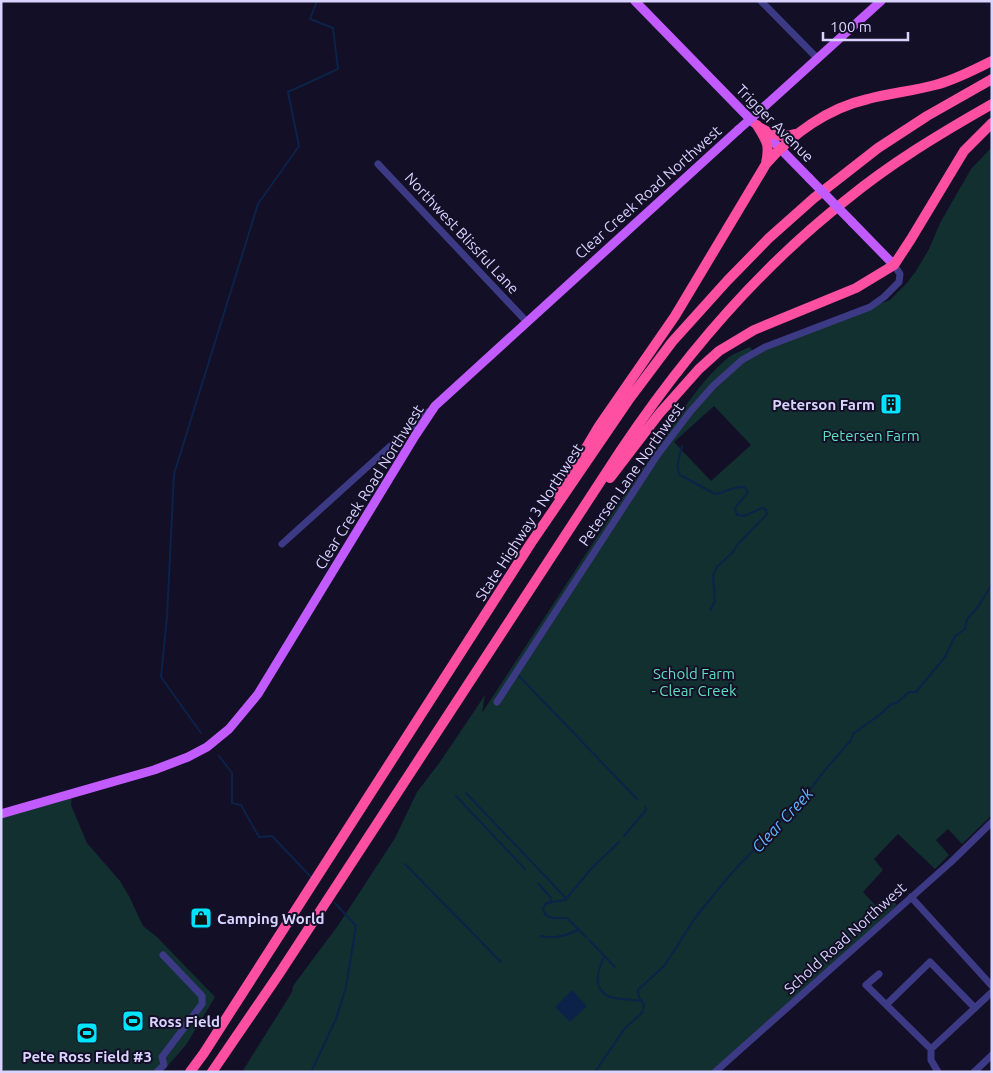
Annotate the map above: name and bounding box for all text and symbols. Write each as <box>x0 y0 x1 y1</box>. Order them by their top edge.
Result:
scale bar <box>823 10 908 42</box>
text: 100 m <box>830 18 872 35</box>
street label: Trigger Avenue <box>733 81 817 165</box>
street label: Clear Creek Road Northwest <box>571 122 725 262</box>
street label: Northwest Blissful Lane <box>401 169 523 297</box>
building icon: Peterson Farm <box>879 392 903 416</box>
place label: Peterson Farm <box>772 396 875 413</box>
street label: Petersen Lane Northwest <box>575 399 687 549</box>
street label: Clear Creek Road Northwest <box>311 402 427 572</box>
park label: Petersen Farm <box>822 427 920 444</box>
street label: State Highway 3 Northwest <box>472 440 586 604</box>
park label: Schold Farm - Clear Creek <box>651 665 737 699</box>
water label: Clear Creek <box>748 784 817 856</box>
street label: Schold Road Northwest <box>781 879 910 997</box>
shop icon: Camping World <box>189 906 213 930</box>
place label: Camping World <box>217 910 325 927</box>
sports icon: Ross Field <box>121 1009 145 1033</box>
place label: Ross Field <box>149 1013 220 1030</box>
sports icon: Pete Ross Field #3 <box>75 1021 99 1045</box>
place label: Pete Ross Field #3 <box>22 1048 152 1065</box>

